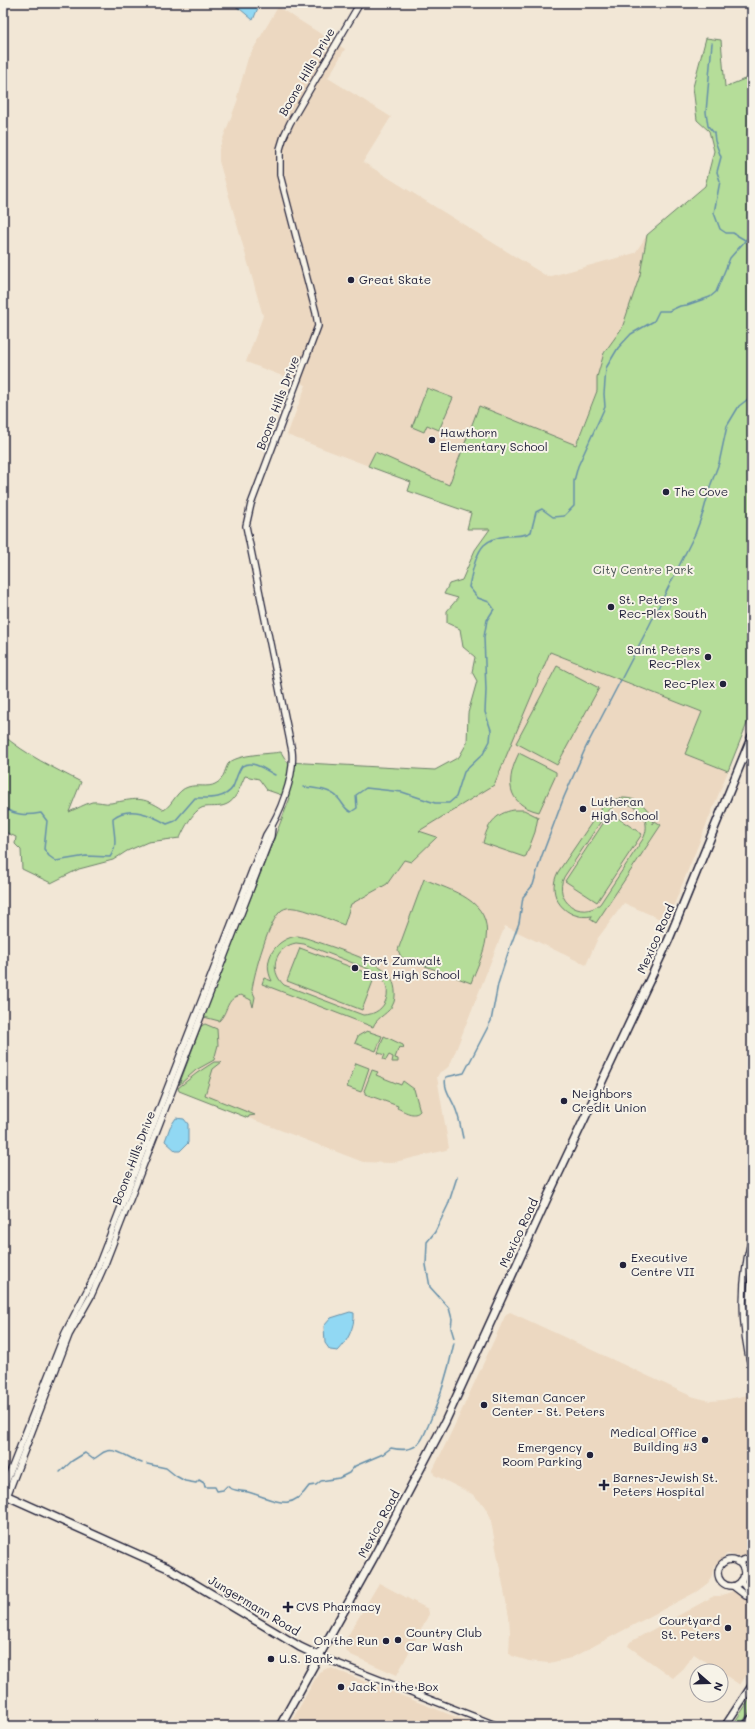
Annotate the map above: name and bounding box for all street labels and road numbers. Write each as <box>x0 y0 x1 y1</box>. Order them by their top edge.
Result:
street label: Boone Hills Drive <box>274 25 338 118</box>
street label: Boone Hills Drive <box>252 353 302 452</box>
street label: Mexico Road <box>633 901 678 976</box>
street label: Boone Hills Drive <box>108 1108 158 1207</box>
street label: Mexico Road <box>495 1195 541 1270</box>
street label: Mexico Road <box>354 1486 403 1560</box>
street label: Jungermann Road <box>206 1571 304 1639</box>

